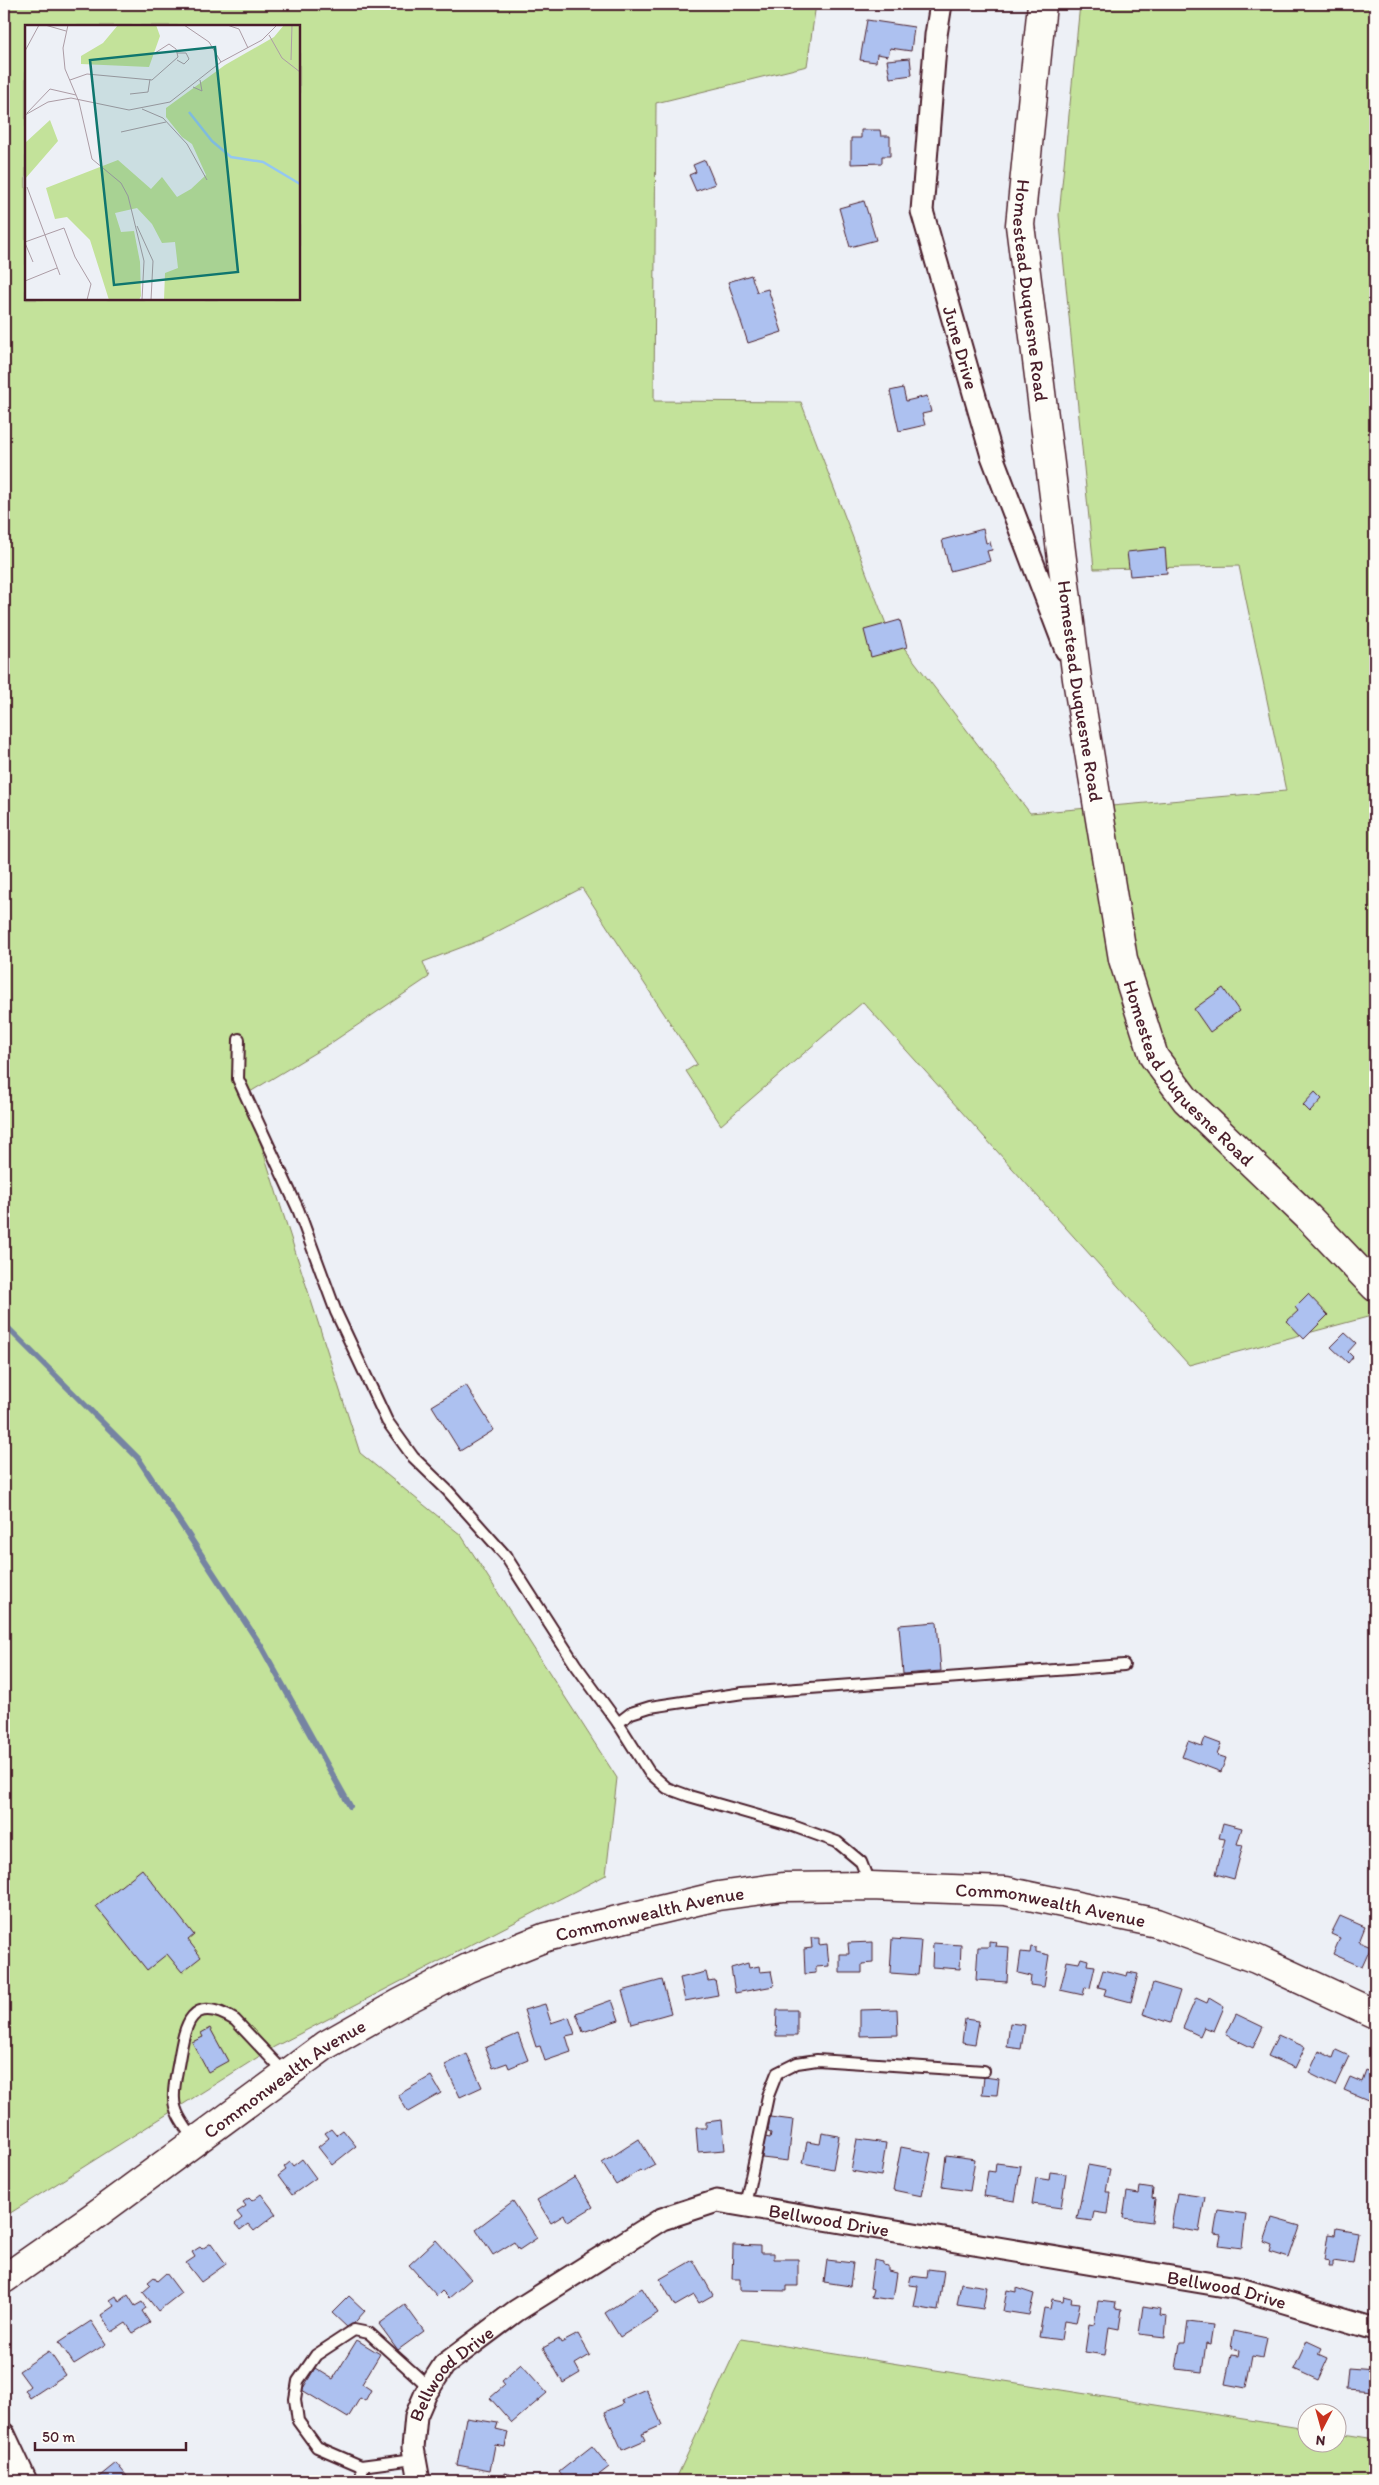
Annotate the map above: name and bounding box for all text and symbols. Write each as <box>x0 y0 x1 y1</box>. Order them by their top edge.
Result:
inset map <box>25 25 300 300</box>
street label: Homestead Duquesne Road <box>1008 178 1054 403</box>
street label: June Drive <box>938 303 984 392</box>
street label: Homestead Duquesne Road <box>1053 579 1108 803</box>
street label: Homestead Duquesne Road <box>1119 977 1259 1171</box>
street label: Commonwealth Avenue <box>955 1878 1148 1932</box>
street label: Commonwealth Avenue <box>553 1881 746 1946</box>
street label: Commonwealth Avenue <box>199 2014 370 2143</box>
street label: Bellwood Drive <box>767 2198 891 2241</box>
street label: Bellwood Drive <box>1166 2265 1289 2314</box>
street label: Bellwood Drive <box>404 2321 498 2425</box>
north arrow <box>1296 2402 1346 2452</box>
scale bar <box>35 2420 186 2452</box>
text: 50 m <box>42 2428 75 2446</box>
text: N <box>1315 2431 1326 2449</box>

